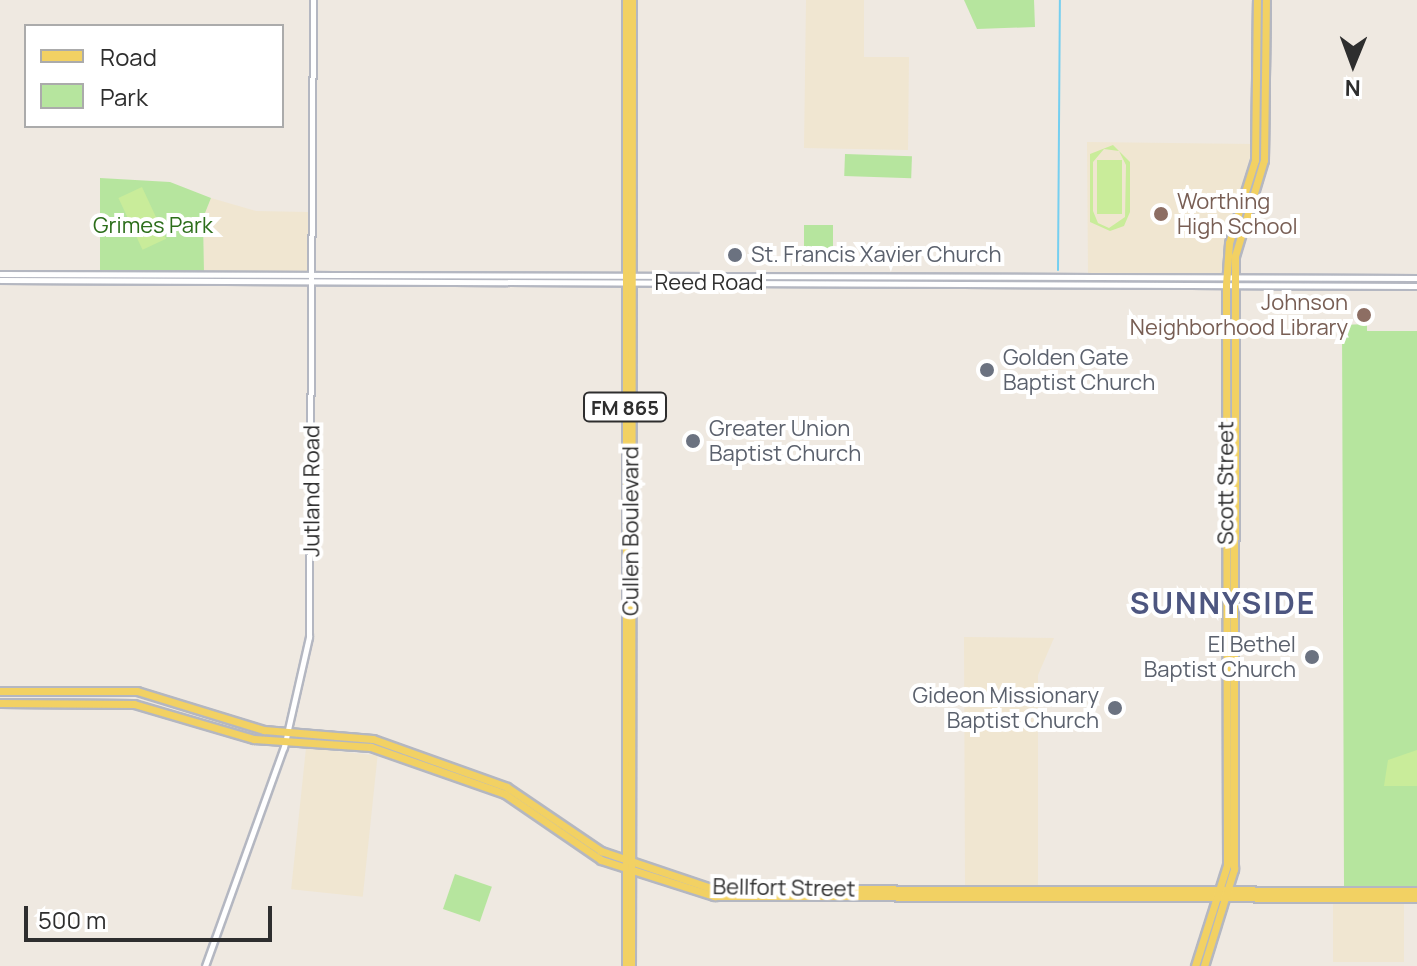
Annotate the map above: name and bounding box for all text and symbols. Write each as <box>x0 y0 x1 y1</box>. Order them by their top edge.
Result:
legend <box>24 24 284 128</box>
north arrow <box>1313 24 1393 104</box>
text: Road <box>100 40 157 73</box>
text: N <box>1344 73 1361 103</box>
text: Park <box>100 80 148 113</box>
place label: Worthing High School <box>1177 188 1298 240</box>
marker: Worthing High School <box>1152 205 1170 223</box>
park label: Grimes Park <box>93 213 213 239</box>
place label: St. Francis Xavier Church <box>751 242 1002 268</box>
marker: St. Francis Xavier Church <box>726 246 744 264</box>
street label: Reed Road <box>654 270 764 296</box>
place label: Johnson Neighborhood Library <box>1130 289 1348 340</box>
marker: Johnson Neighborhood Library <box>1355 306 1373 324</box>
place label: Golden Gate Baptist Church <box>1003 344 1155 396</box>
marker: Golden Gate Baptist Church <box>978 361 996 379</box>
road number: FM 865 <box>583 391 667 423</box>
place label: Greater Union Baptist Church <box>709 415 861 466</box>
street label: Scott Street <box>1213 421 1239 545</box>
street label: Jutland Road <box>299 425 325 557</box>
marker: Greater Union Baptist Church <box>684 432 702 450</box>
street label: Cullen Boulevard <box>618 446 644 616</box>
district label: SUNNYSIDE <box>1130 585 1316 621</box>
place label: El Bethel Baptist Church <box>1144 631 1296 682</box>
marker: El Bethel Baptist Church <box>1303 648 1321 666</box>
place label: Gideon Missionary Baptist Church <box>912 682 1099 734</box>
marker: Gideon Missionary Baptist Church <box>1106 699 1124 717</box>
street label: Bellfort Street <box>712 874 856 902</box>
scale bar <box>28 890 276 940</box>
text: 500 m <box>38 903 106 936</box>

